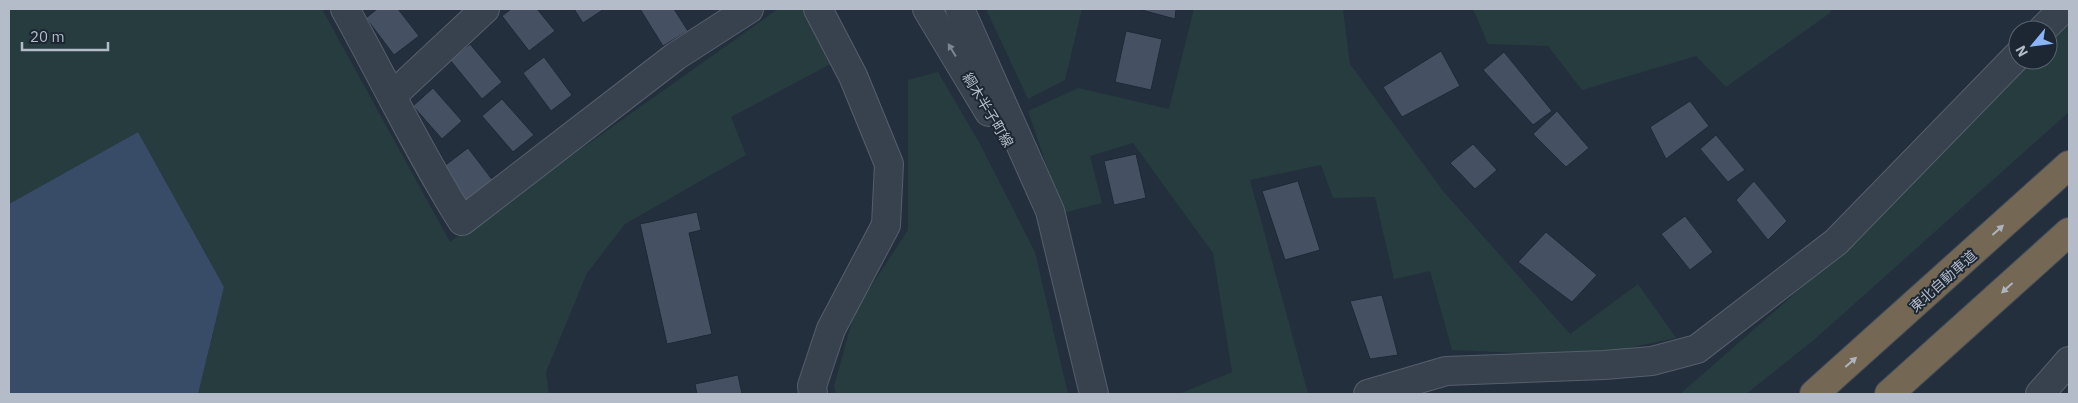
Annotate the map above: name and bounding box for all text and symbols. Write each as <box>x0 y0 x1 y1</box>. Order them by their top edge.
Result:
scale bar <box>22 20 109 52</box>
north arrow <box>2008 20 2058 70</box>
text: 20 m <box>30 27 65 46</box>
one-way arrow <box>948 43 957 56</box>
text: N <box>2011 43 2032 60</box>
street label: 綱木半子町線 <box>959 69 1017 151</box>
one-way arrow <box>1992 224 2004 236</box>
street label: 東北自動車道 <box>1906 246 1980 316</box>
one-way arrow <box>2000 283 2013 294</box>
one-way arrow <box>1844 356 1856 368</box>

